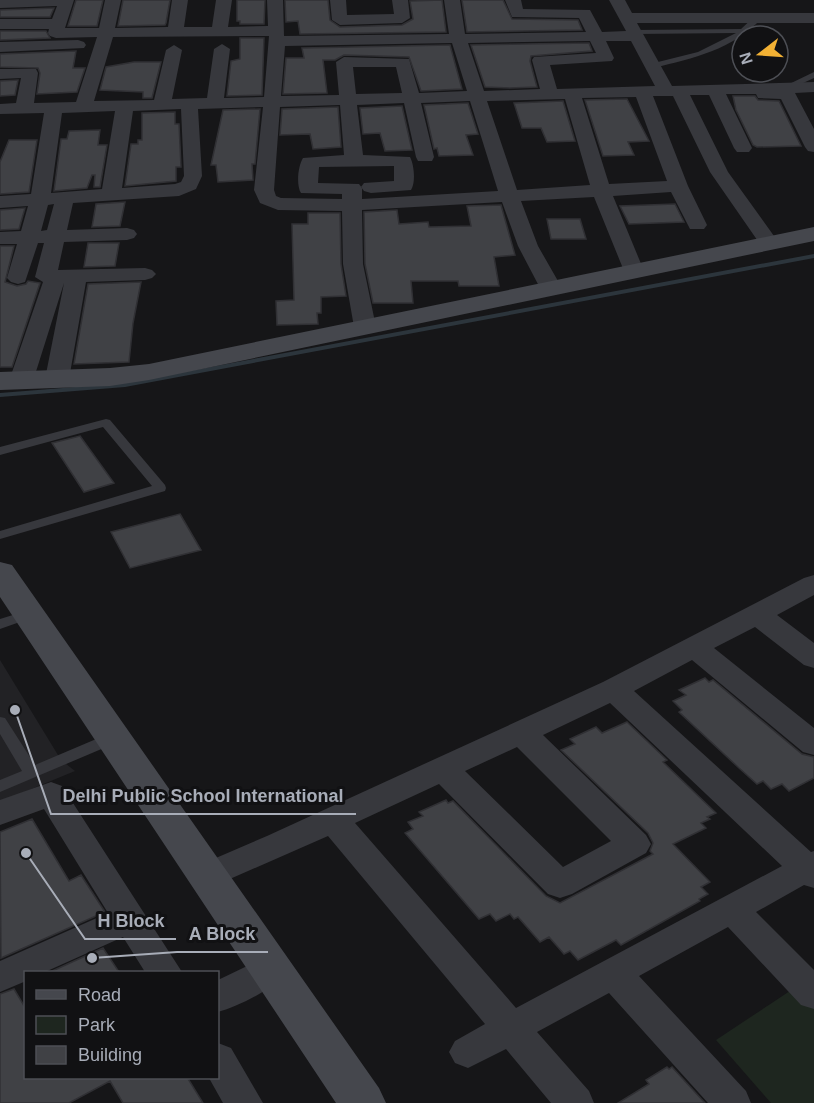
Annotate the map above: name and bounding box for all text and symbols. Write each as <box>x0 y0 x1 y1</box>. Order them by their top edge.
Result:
north arrow <box>730 24 790 84</box>
text: N <box>736 50 756 66</box>
callout: Delhi Public School International <box>51 778 356 814</box>
text: Delhi Public School International <box>62 786 344 806</box>
callout: H Block <box>85 903 176 939</box>
text: H Block <box>97 911 165 931</box>
callout: A Block <box>177 916 268 952</box>
text: A Block <box>189 924 256 944</box>
legend <box>24 971 219 1079</box>
text: Road <box>78 985 121 1005</box>
text: Park <box>78 1015 116 1035</box>
text: Building <box>78 1045 142 1065</box>

